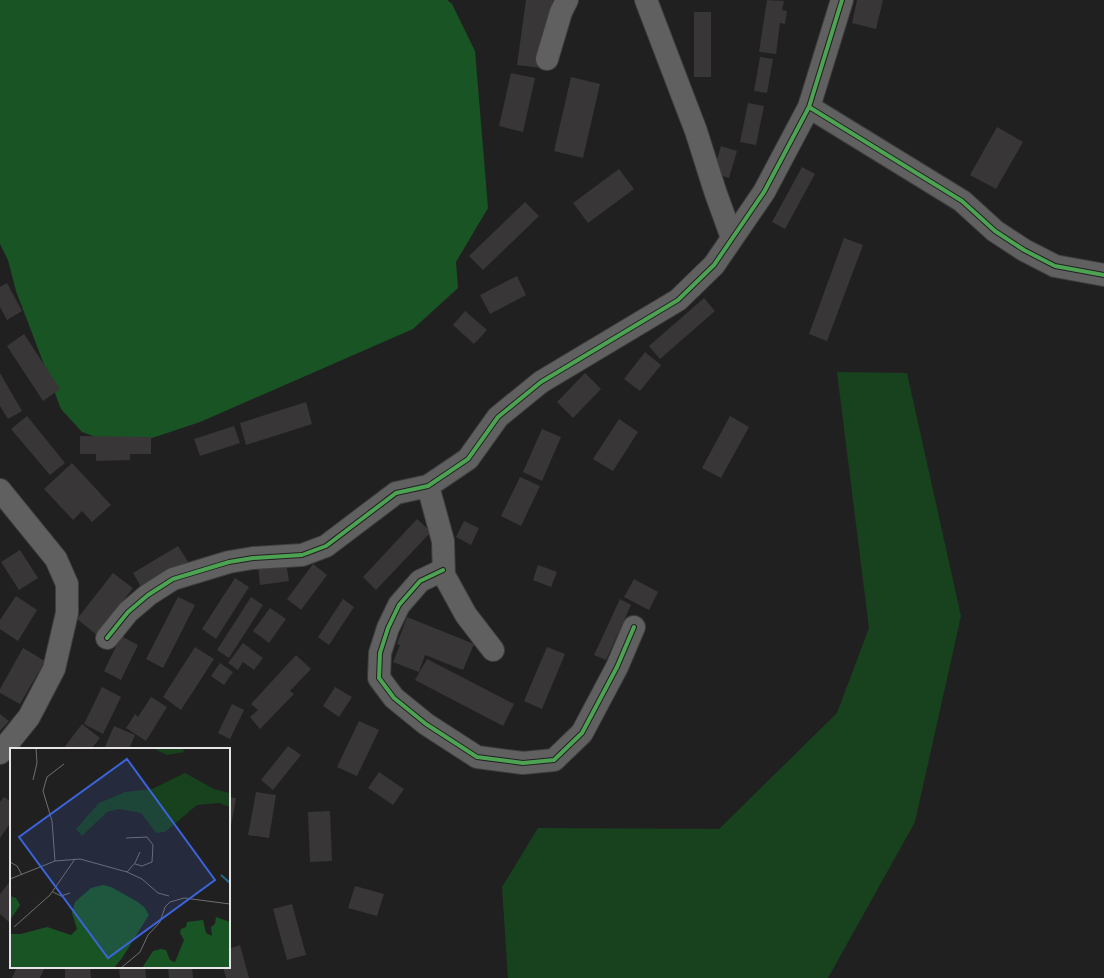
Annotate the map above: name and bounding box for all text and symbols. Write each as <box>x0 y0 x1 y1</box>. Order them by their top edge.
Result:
inset map <box>10 748 230 968</box>

